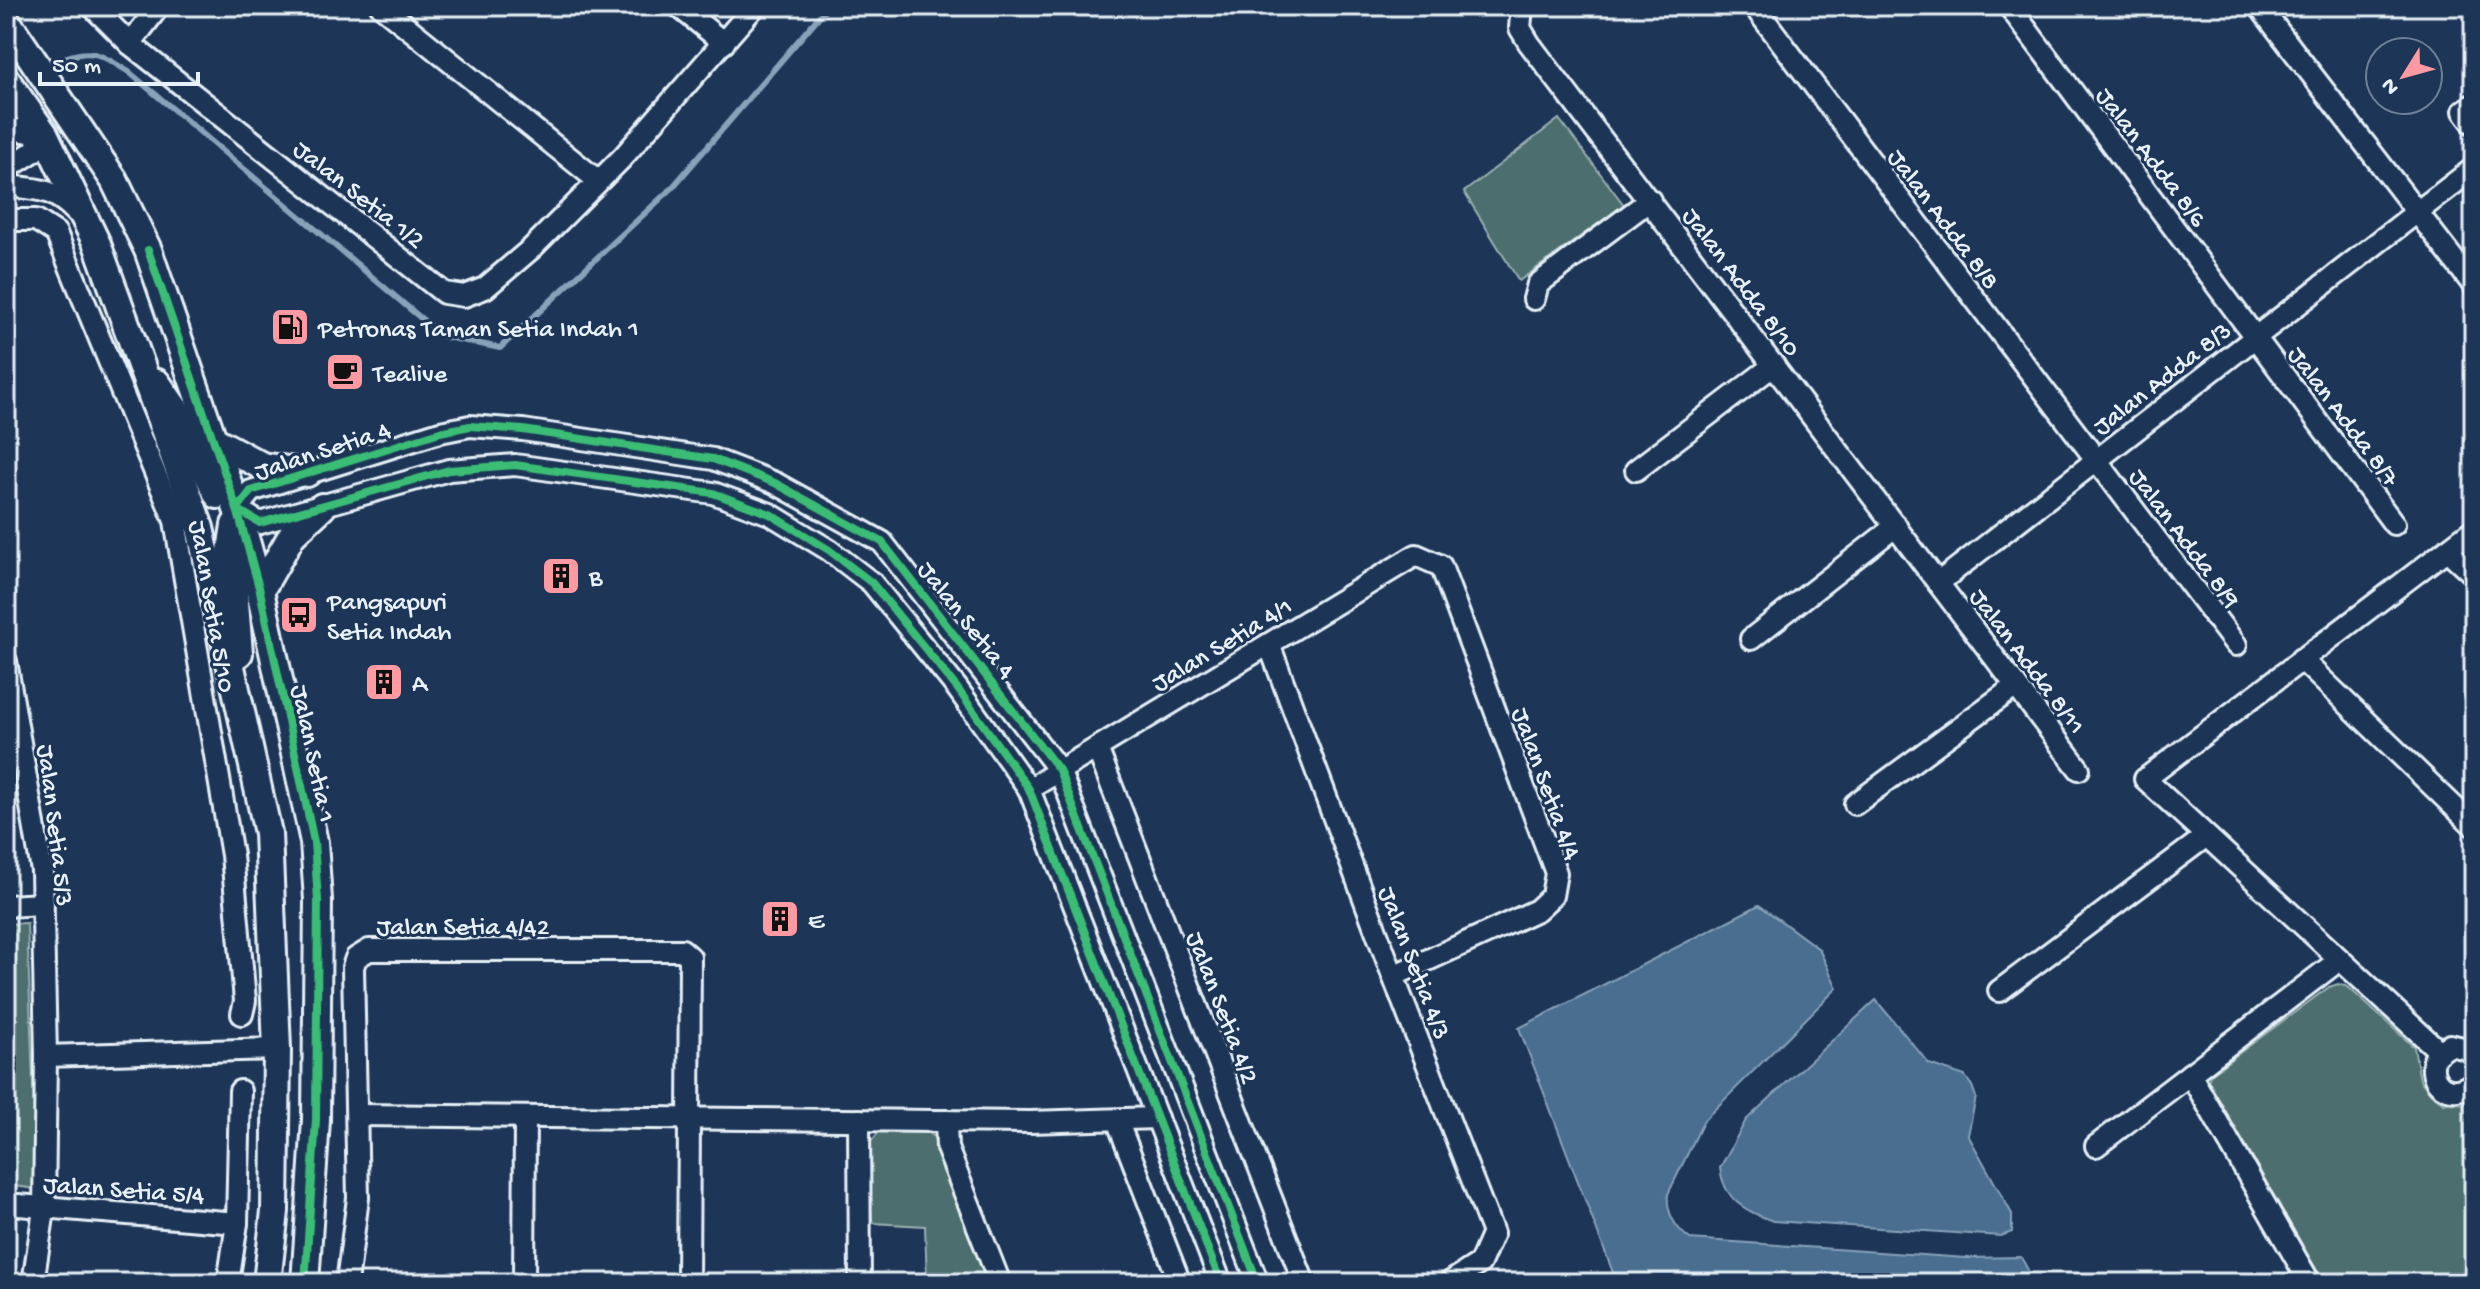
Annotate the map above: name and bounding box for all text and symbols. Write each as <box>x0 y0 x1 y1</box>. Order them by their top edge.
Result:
scale bar <box>40 36 198 86</box>
north arrow <box>2364 36 2444 116</box>
text: 50 m <box>52 53 101 82</box>
text: N <box>2377 72 2406 99</box>
street label: Jalan Adda 8/6 <box>2087 83 2213 235</box>
street label: Jalan Setia 1/2 <box>285 135 429 258</box>
street label: Jalan Adda 8/8 <box>1878 144 2004 297</box>
street label: Jalan Adda 8/10 <box>1673 203 1806 365</box>
fuel station icon: Petronas Taman Setia Indah 1 <box>269 306 311 348</box>
place label: Petronas Taman Setia Indah 1 <box>317 316 639 347</box>
street label: Jalan Adda 8/3 <box>2088 317 2239 444</box>
street label: Jalan Adda 8/7 <box>2279 342 2405 495</box>
cafe icon: Tealive <box>324 351 366 393</box>
place label: Tealive <box>371 361 448 392</box>
street label: Jalan Setia 4 <box>251 417 395 490</box>
street label: Jalan Adda 8/9 <box>2120 464 2245 616</box>
street label: Jalan Setia 5/10 <box>179 518 240 696</box>
building icon: B <box>540 555 582 597</box>
street label: Jalan Setia 4 <box>909 556 1020 687</box>
place label: B <box>588 565 603 596</box>
street label: Jalan Adda 8/11 <box>1960 584 2090 742</box>
place label: Pangsapuri Setia Indah <box>326 589 452 650</box>
street label: Jalan Setia 4/1 <box>1148 593 1299 701</box>
bus stop icon: Pangsapuri Setia Indah <box>278 594 320 636</box>
building icon: A <box>363 661 405 703</box>
place label: A <box>412 671 429 702</box>
street label: Jalan Setia 1 <box>281 682 340 825</box>
street label: Jalan Setia 4/4 <box>1502 704 1586 865</box>
street label: Jalan Setia 5/3 <box>27 743 78 908</box>
street label: Jalan Setia 4/3 <box>1368 883 1455 1044</box>
building icon: E <box>759 898 801 940</box>
place label: E <box>808 908 825 939</box>
street label: Jalan Setia 4/42 <box>377 914 550 945</box>
street label: Jalan Setia 4/2 <box>1177 928 1263 1089</box>
street label: Jalan Setia 5/4 <box>42 1171 205 1214</box>

